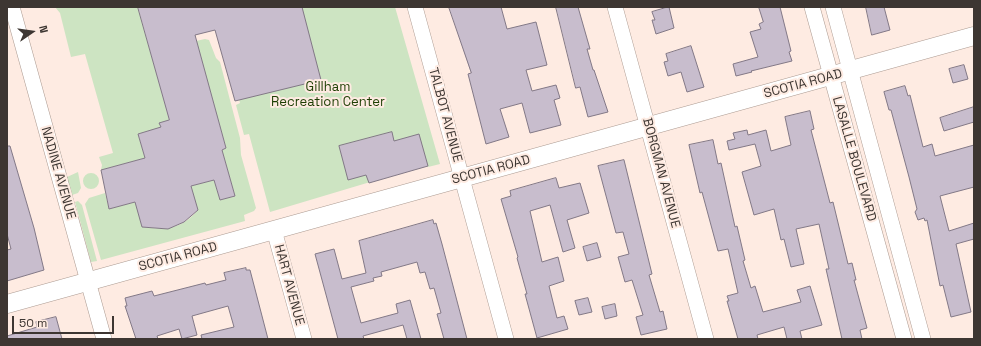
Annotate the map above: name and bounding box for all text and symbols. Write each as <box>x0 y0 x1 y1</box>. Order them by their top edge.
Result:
north arrow <box>12 12 52 52</box>
text: N <box>36 24 51 34</box>
street label: TALBOT AVENUE <box>425 66 465 164</box>
street label: SCOTIA ROAD <box>762 66 844 102</box>
park label: Gillham Recreation Center <box>271 79 385 110</box>
street label: LASALLE BOULEVARD <box>829 95 879 223</box>
street label: BORGMAN AVENUE <box>639 116 683 230</box>
street label: NADINE AVENUE <box>37 125 79 221</box>
street label: SCOTIA ROAD <box>450 152 532 188</box>
street label: SCOTIA ROAD <box>137 239 219 275</box>
street label: HART AVENUE <box>271 243 307 327</box>
scale bar <box>14 308 116 334</box>
text: 50 m <box>19 315 47 331</box>

